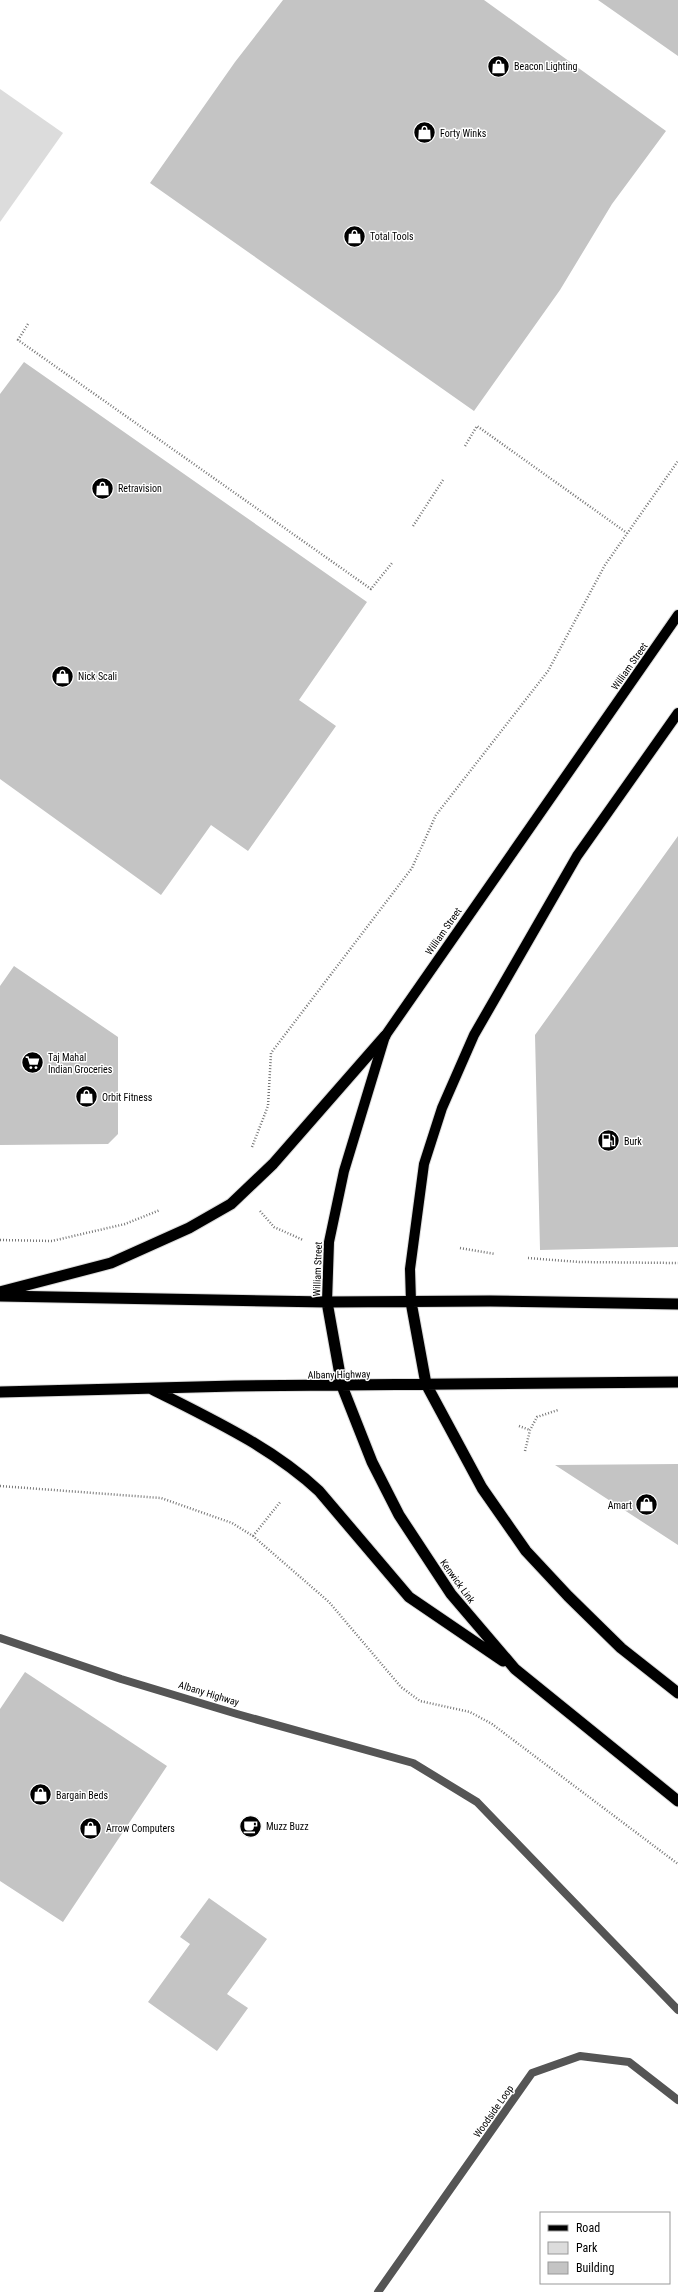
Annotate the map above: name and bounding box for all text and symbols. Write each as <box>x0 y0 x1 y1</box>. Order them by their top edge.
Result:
shop icon: Beacon Lighting <box>485 53 511 79</box>
place label: Beacon Lighting <box>514 61 578 72</box>
shop icon: Forty Winks <box>412 120 438 146</box>
place label: Forty Winks <box>440 128 487 139</box>
shop icon: Total Tools <box>342 223 368 249</box>
place label: Total Tools <box>370 231 414 242</box>
shop icon: Retravision <box>89 475 115 501</box>
place label: Retravision <box>118 483 162 494</box>
street label: William Street <box>609 641 650 692</box>
shop icon: Nick Scali <box>49 663 75 689</box>
place label: Nick Scali <box>78 671 117 682</box>
street label: William Street <box>423 906 464 957</box>
supermarket icon: Taj Mahal Indian Groceries <box>20 1050 46 1076</box>
place label: Taj Mahal Indian Groceries <box>48 1052 113 1075</box>
shop icon: Orbit Fitness <box>73 1084 99 1110</box>
place label: Orbit Fitness <box>102 1092 153 1103</box>
fuel station icon: Burk <box>595 1128 621 1154</box>
place label: Burk <box>624 1136 642 1147</box>
street label: William Street <box>311 1241 324 1297</box>
street label: Albany Highway <box>308 1368 370 1381</box>
shop icon: Amart <box>634 1492 660 1518</box>
place label: Amart <box>608 1500 632 1511</box>
street label: Kenwick Link <box>438 1557 477 1606</box>
street label: Albany Highway <box>177 1679 240 1708</box>
shop icon: Bargain Beds <box>28 1782 54 1808</box>
place label: Bargain Beds <box>56 1790 108 1801</box>
cafe icon: Muzz Buzz <box>238 1813 264 1839</box>
shop icon: Arrow Computers <box>77 1815 103 1841</box>
place label: Muzz Buzz <box>266 1821 309 1832</box>
place label: Arrow Computers <box>106 1823 175 1834</box>
street label: Woodside Loop <box>471 2083 515 2139</box>
legend <box>540 2212 670 2284</box>
text: Road <box>576 2221 600 2235</box>
text: Park <box>576 2241 598 2255</box>
text: Building <box>576 2261 614 2275</box>

